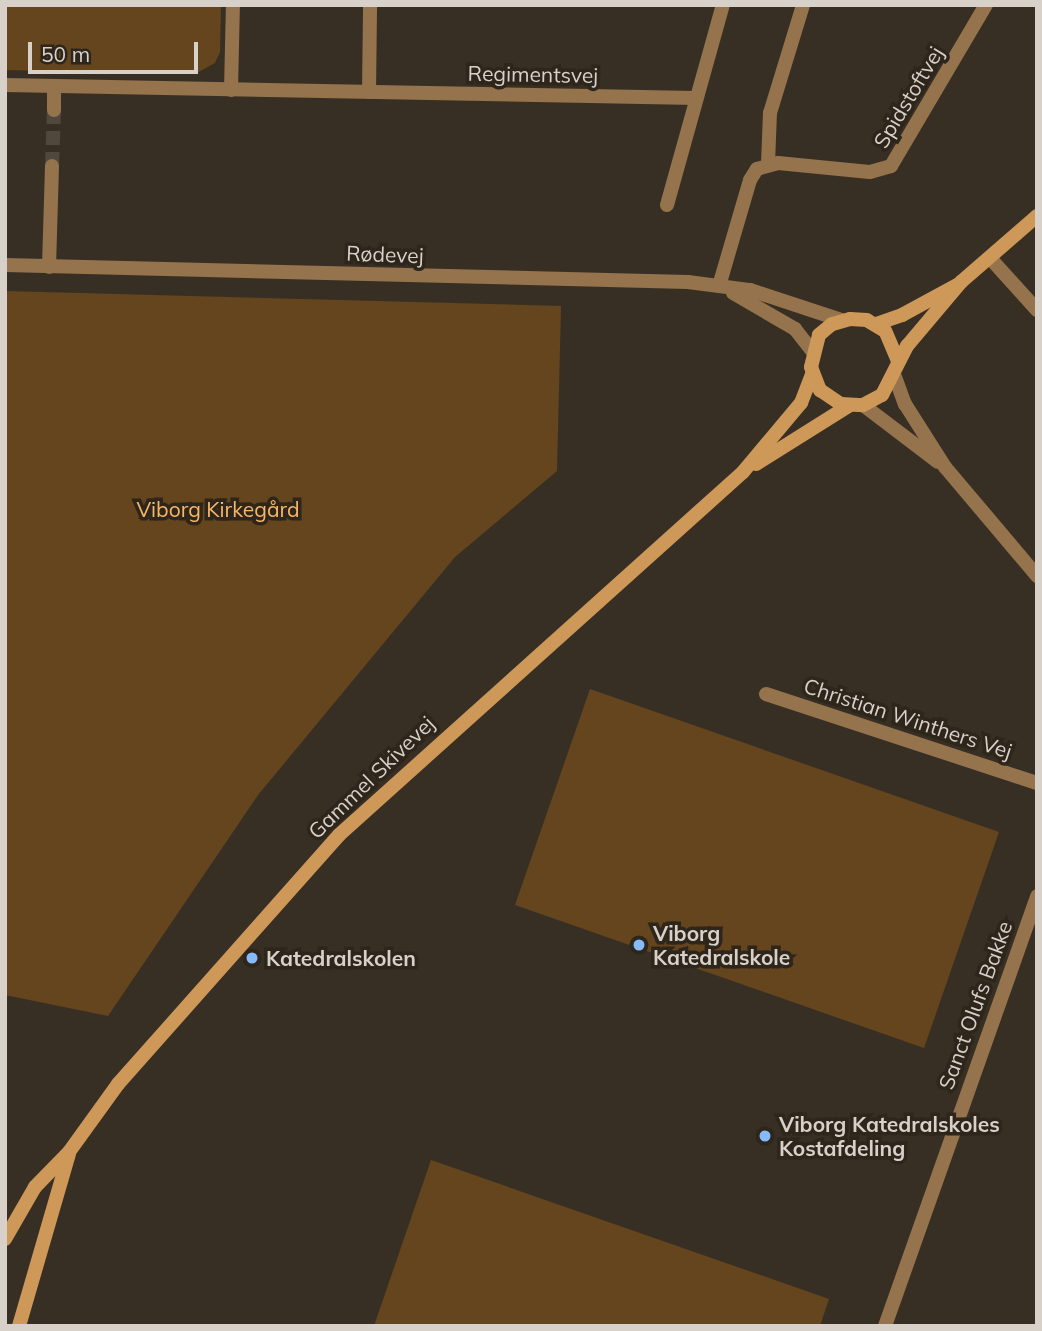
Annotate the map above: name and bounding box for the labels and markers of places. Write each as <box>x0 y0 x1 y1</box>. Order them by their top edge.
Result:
place label: Viborg Katedralskole <box>653 920 790 970</box>
marker: Viborg Katedralskole <box>631 937 647 953</box>
place label: Katedralskolen <box>266 945 416 971</box>
marker: Katedralskolen <box>244 950 260 966</box>
place label: Viborg Katedralskoles Kostafdeling <box>779 1111 1000 1161</box>
marker: Viborg Katedralskoles Kostafdeling <box>757 1128 773 1144</box>

